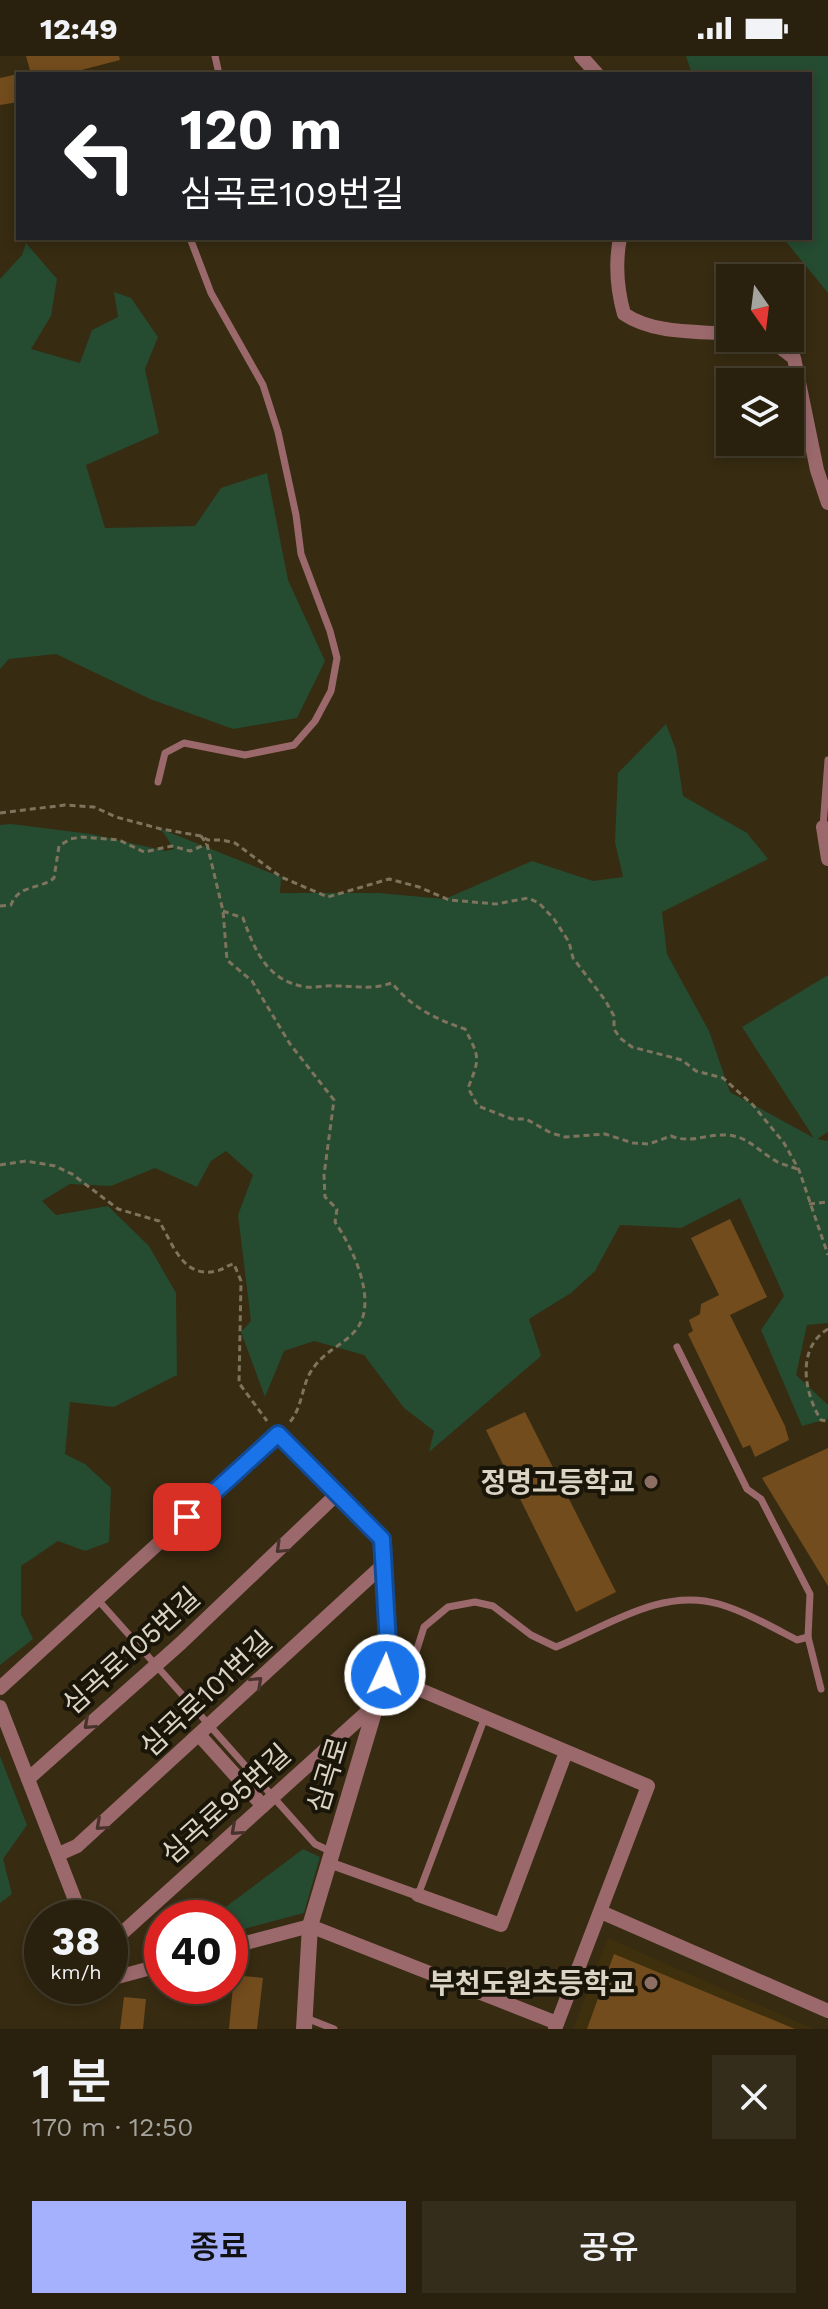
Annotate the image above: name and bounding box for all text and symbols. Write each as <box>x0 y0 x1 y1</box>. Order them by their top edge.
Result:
text: 12:49 <box>40 11 118 46</box>
text: 120 m <box>180 97 342 163</box>
icon: left <box>48 104 152 208</box>
text: 심곡로109번길 <box>180 173 404 215</box>
north arrow <box>716 264 804 352</box>
map controls <box>716 264 804 456</box>
button: layers <box>716 368 804 456</box>
place label: 정명고등학교 <box>480 1466 635 1499</box>
marker: 정명고등학교 <box>642 1473 660 1491</box>
pin <box>153 1483 221 1551</box>
icon: arrive <box>165 1495 209 1539</box>
one-way arrow <box>275 1539 290 1553</box>
street label: 심곡로105번길 <box>56 1581 206 1721</box>
street label: 심곡로101번길 <box>133 1625 279 1763</box>
position arrow <box>343 1633 427 1717</box>
one-way arrow <box>248 1678 263 1692</box>
one-way arrow <box>84 1714 99 1729</box>
street label: 심곡로 <box>301 1733 355 1817</box>
street label: 심곡로95번길 <box>155 1737 297 1871</box>
one-way arrow <box>95 1816 110 1830</box>
one-way arrow <box>230 1820 245 1835</box>
speed limit sign: 40 <box>144 1900 248 2004</box>
text: 38 <box>52 1918 100 1965</box>
text: km/h <box>50 1960 102 1984</box>
place label: 부천도원초등학교 <box>429 1967 635 2000</box>
marker: 부천도원초등학교 <box>642 1974 660 1992</box>
text: 1 분 <box>32 2053 111 2110</box>
button: close <box>712 2055 796 2139</box>
text: 170 m · 12:50 <box>32 2112 193 2142</box>
button: 종료 <box>32 2201 406 2293</box>
button: 공유 <box>422 2201 796 2293</box>

